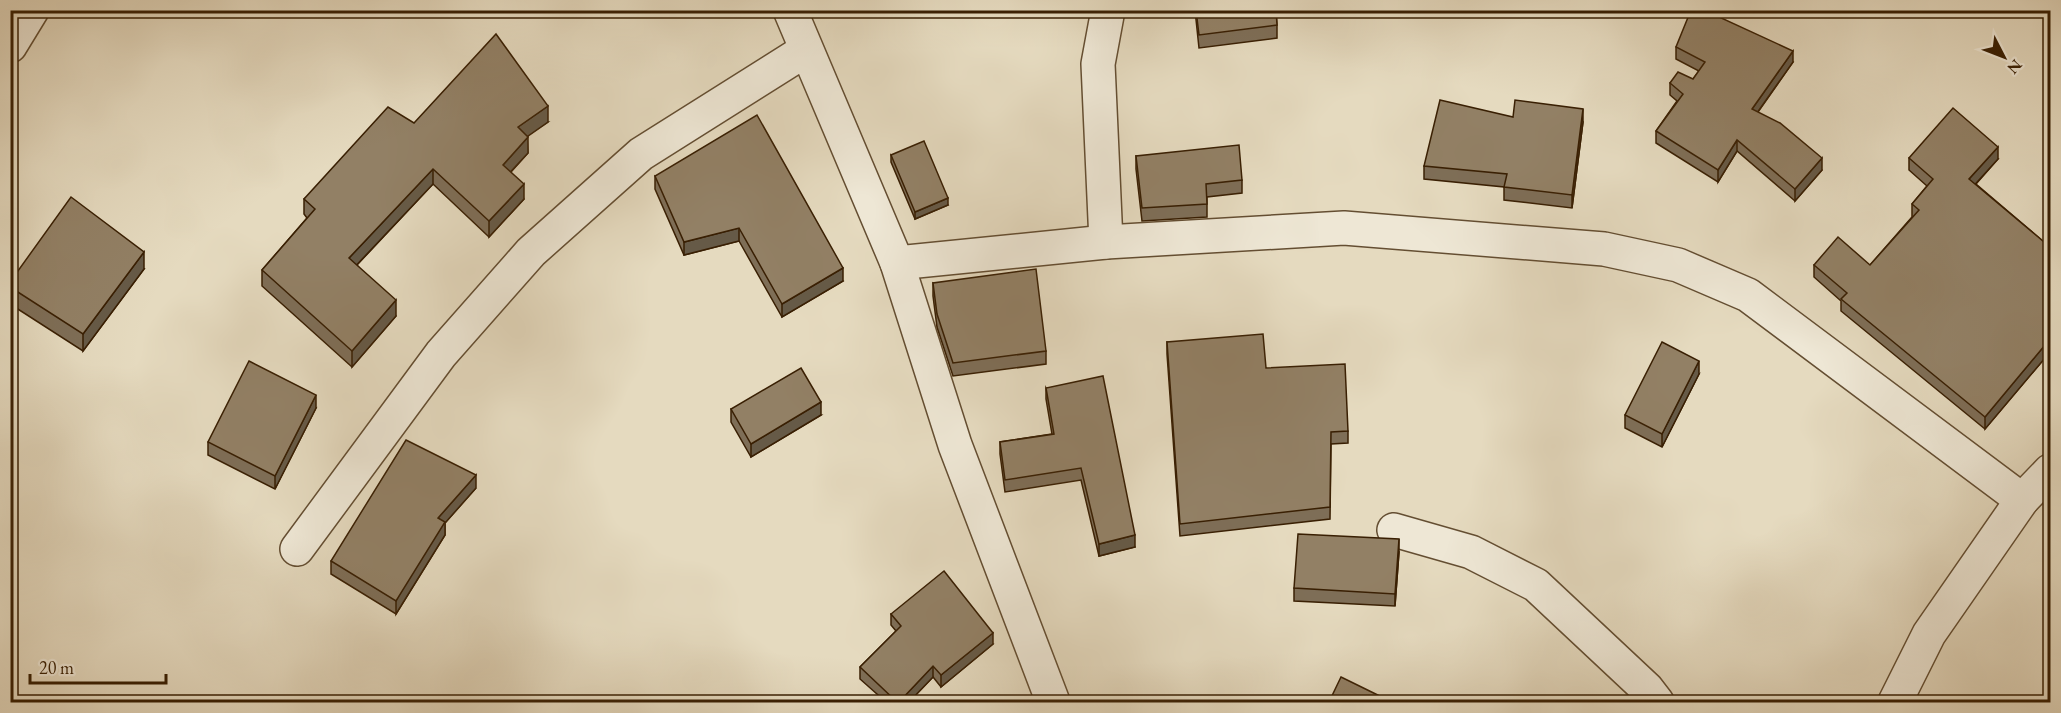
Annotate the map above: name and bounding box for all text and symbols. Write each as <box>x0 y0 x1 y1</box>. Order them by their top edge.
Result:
north arrow <box>1974 27 2034 87</box>
text: N <box>2003 55 2027 79</box>
scale bar <box>30 647 166 685</box>
text: 20 m <box>39 656 74 679</box>

